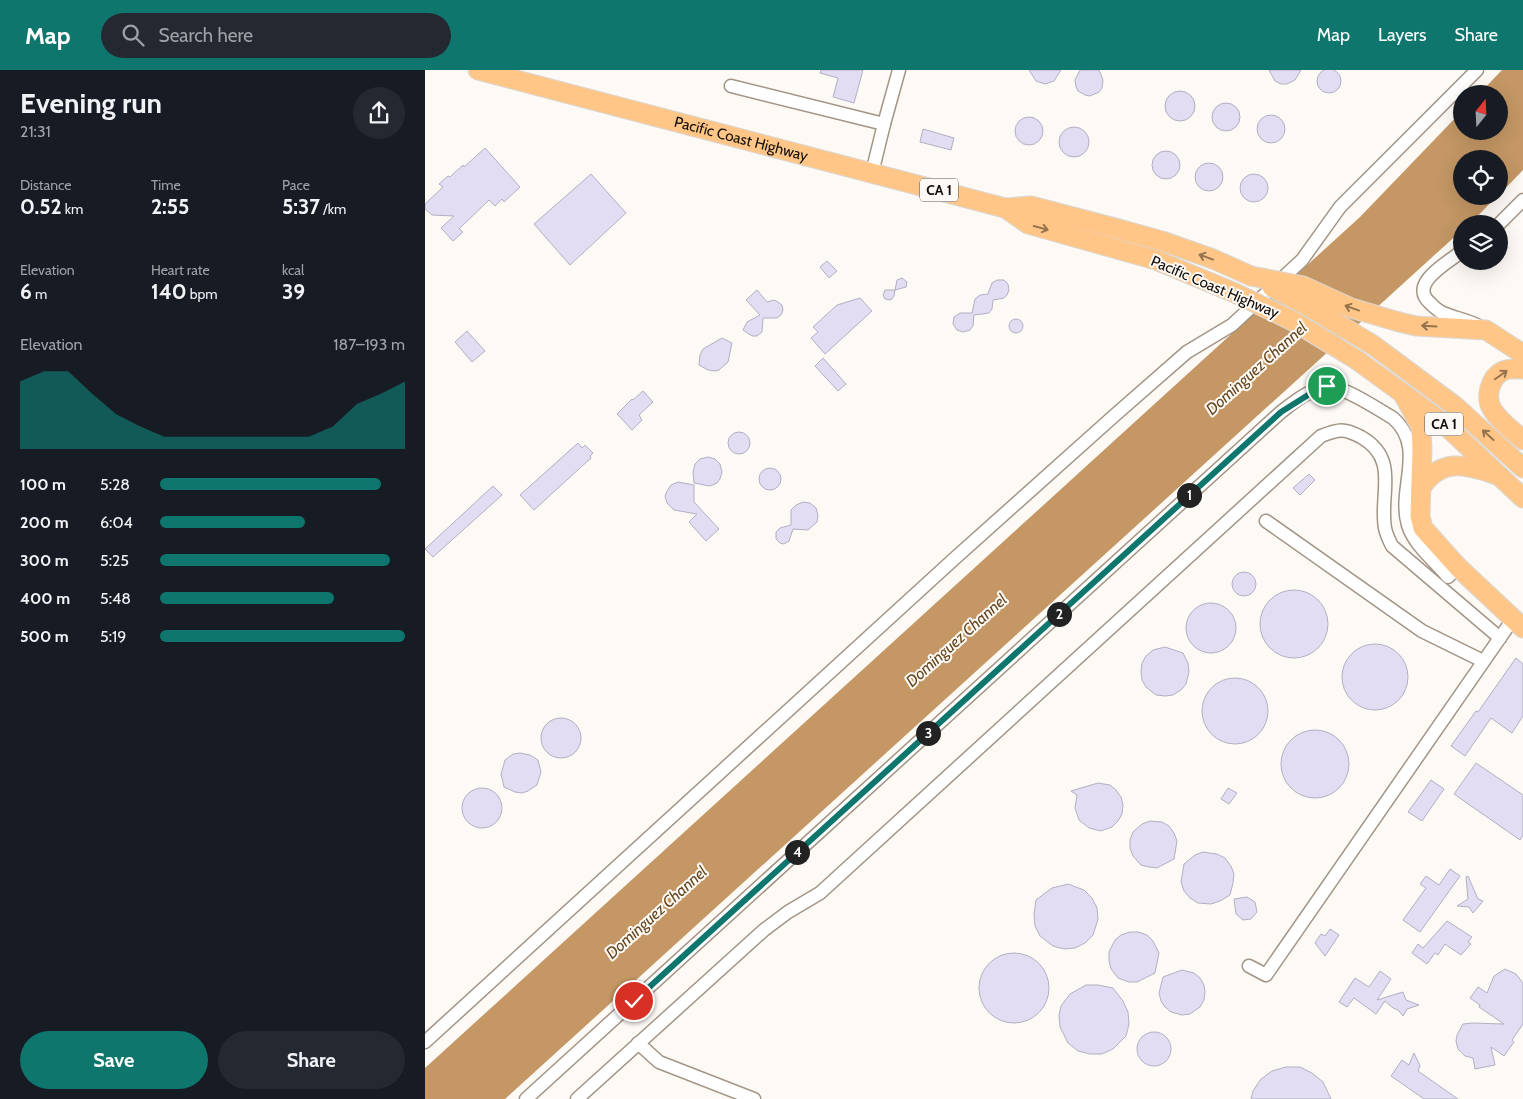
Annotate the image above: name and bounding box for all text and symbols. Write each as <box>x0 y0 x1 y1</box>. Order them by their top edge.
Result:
search box <box>101 13 451 58</box>
text: Map <box>25 21 71 50</box>
icon: search <box>119 21 147 49</box>
text: Search here <box>159 24 253 47</box>
text: Map <box>1317 24 1350 46</box>
text: Layers <box>1378 24 1427 46</box>
text: Share <box>1455 24 1498 46</box>
north arrow <box>1453 85 1507 140</box>
map controls <box>1453 85 1508 270</box>
text: Evening run <box>20 86 162 120</box>
button: share <box>353 87 405 139</box>
street label: Pacific Coast Highway <box>672 113 810 165</box>
text: 21:31 <box>20 122 51 141</box>
button: locate <box>1453 150 1508 205</box>
text: Distance <box>20 176 72 194</box>
text: Time <box>151 176 181 194</box>
text: Pace <box>282 176 310 194</box>
road number: CA 1 <box>920 178 958 202</box>
text: 0.52 <box>20 194 62 219</box>
text: 2:55 <box>151 194 189 219</box>
text: 5:37 <box>282 194 320 219</box>
text: km <box>62 200 83 218</box>
text: /km <box>320 200 346 218</box>
button: layers <box>1453 215 1508 270</box>
one-way arrow <box>1033 224 1049 233</box>
one-way arrow <box>1198 251 1214 261</box>
street label: Pacific Coast Highway <box>1148 252 1282 322</box>
text: Elevation <box>20 261 75 279</box>
text: Heart rate <box>151 261 210 279</box>
text: kcal <box>282 261 304 279</box>
text: 6 <box>20 279 32 304</box>
text: 140 <box>151 279 187 304</box>
text: 39 <box>282 279 305 304</box>
text: m <box>32 285 47 303</box>
text: bpm <box>187 285 218 303</box>
one-way arrow <box>1345 303 1360 313</box>
water label: Dominguez Channel <box>1202 318 1311 419</box>
one-way arrow <box>1421 322 1437 331</box>
text: Elevation <box>20 335 83 354</box>
text: 187–193 m <box>333 335 405 354</box>
pin <box>1306 365 1348 407</box>
one-way arrow <box>1494 370 1508 380</box>
icon: arrive <box>1313 372 1341 400</box>
road number: CA 1 <box>1425 412 1463 436</box>
one-way arrow <box>1481 429 1494 441</box>
text: 100 m <box>20 475 66 494</box>
text: 5:28 <box>100 475 130 494</box>
pin: 1 <box>1177 482 1201 508</box>
text: 1 <box>1187 486 1192 504</box>
text: 200 m <box>20 513 69 532</box>
text: 6:04 <box>100 513 133 532</box>
text: 300 m <box>20 551 69 570</box>
text: 5:25 <box>100 551 129 570</box>
text: 400 m <box>20 589 70 608</box>
text: 5:48 <box>100 589 131 608</box>
water label: Dominguez Channel <box>902 590 1011 691</box>
pin: 2 <box>1047 602 1071 626</box>
text: 2 <box>1056 605 1063 623</box>
text: 500 m <box>20 627 69 646</box>
text: 5:19 <box>100 627 126 646</box>
pin: 3 <box>915 720 941 746</box>
text: 3 <box>925 724 932 742</box>
pin: 4 <box>785 840 809 864</box>
text: 4 <box>793 843 802 861</box>
water label: Dominguez Channel <box>602 862 711 963</box>
pin <box>613 980 655 1022</box>
icon: check <box>620 987 648 1015</box>
button: Save <box>20 1031 208 1089</box>
button: Share <box>218 1031 405 1089</box>

